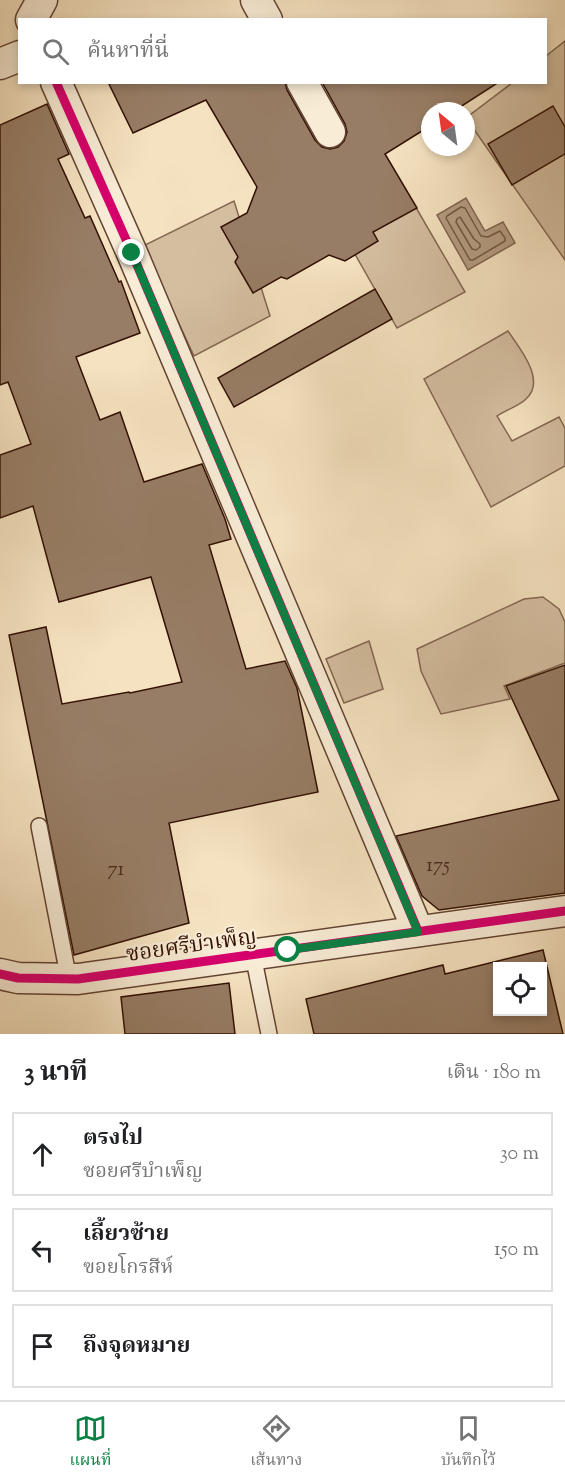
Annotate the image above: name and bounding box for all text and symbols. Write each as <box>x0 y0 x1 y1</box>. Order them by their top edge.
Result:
search box <box>18 18 547 84</box>
icon: search <box>39 35 72 68</box>
text: ค้นหาที่นี่ <box>87 36 169 68</box>
north arrow <box>421 102 475 156</box>
route end <box>118 239 144 265</box>
house number: 175 <box>426 852 450 881</box>
house number: 71 <box>108 856 125 885</box>
street label: ซอยศรีบำเพ็ญ <box>124 922 259 972</box>
route start <box>274 936 300 962</box>
map controls <box>493 962 547 1016</box>
button: locate <box>493 962 547 1016</box>
text: 3 นาที <box>24 1055 88 1092</box>
text: เดิน · 180 m <box>446 1059 541 1088</box>
text: ตรงไป <box>83 1123 143 1155</box>
icon: ahead <box>26 1138 59 1171</box>
text: 30 m <box>500 1140 539 1169</box>
text: ซอยศรีบำเพ็ญ <box>83 1158 203 1187</box>
text: เลี้ยวซ้าย <box>83 1219 169 1251</box>
icon: left <box>26 1234 59 1267</box>
text: 150 m <box>494 1236 539 1265</box>
text: ฃอยโกรสีห์ <box>83 1254 173 1283</box>
icon: arrive <box>26 1330 59 1363</box>
text: ถึงจุดหมาย <box>83 1331 190 1363</box>
tab: แผนที่ <box>69 1412 111 1474</box>
tab: เส้นทาง <box>250 1412 302 1474</box>
tab: บันทึกไว้ <box>441 1412 496 1474</box>

